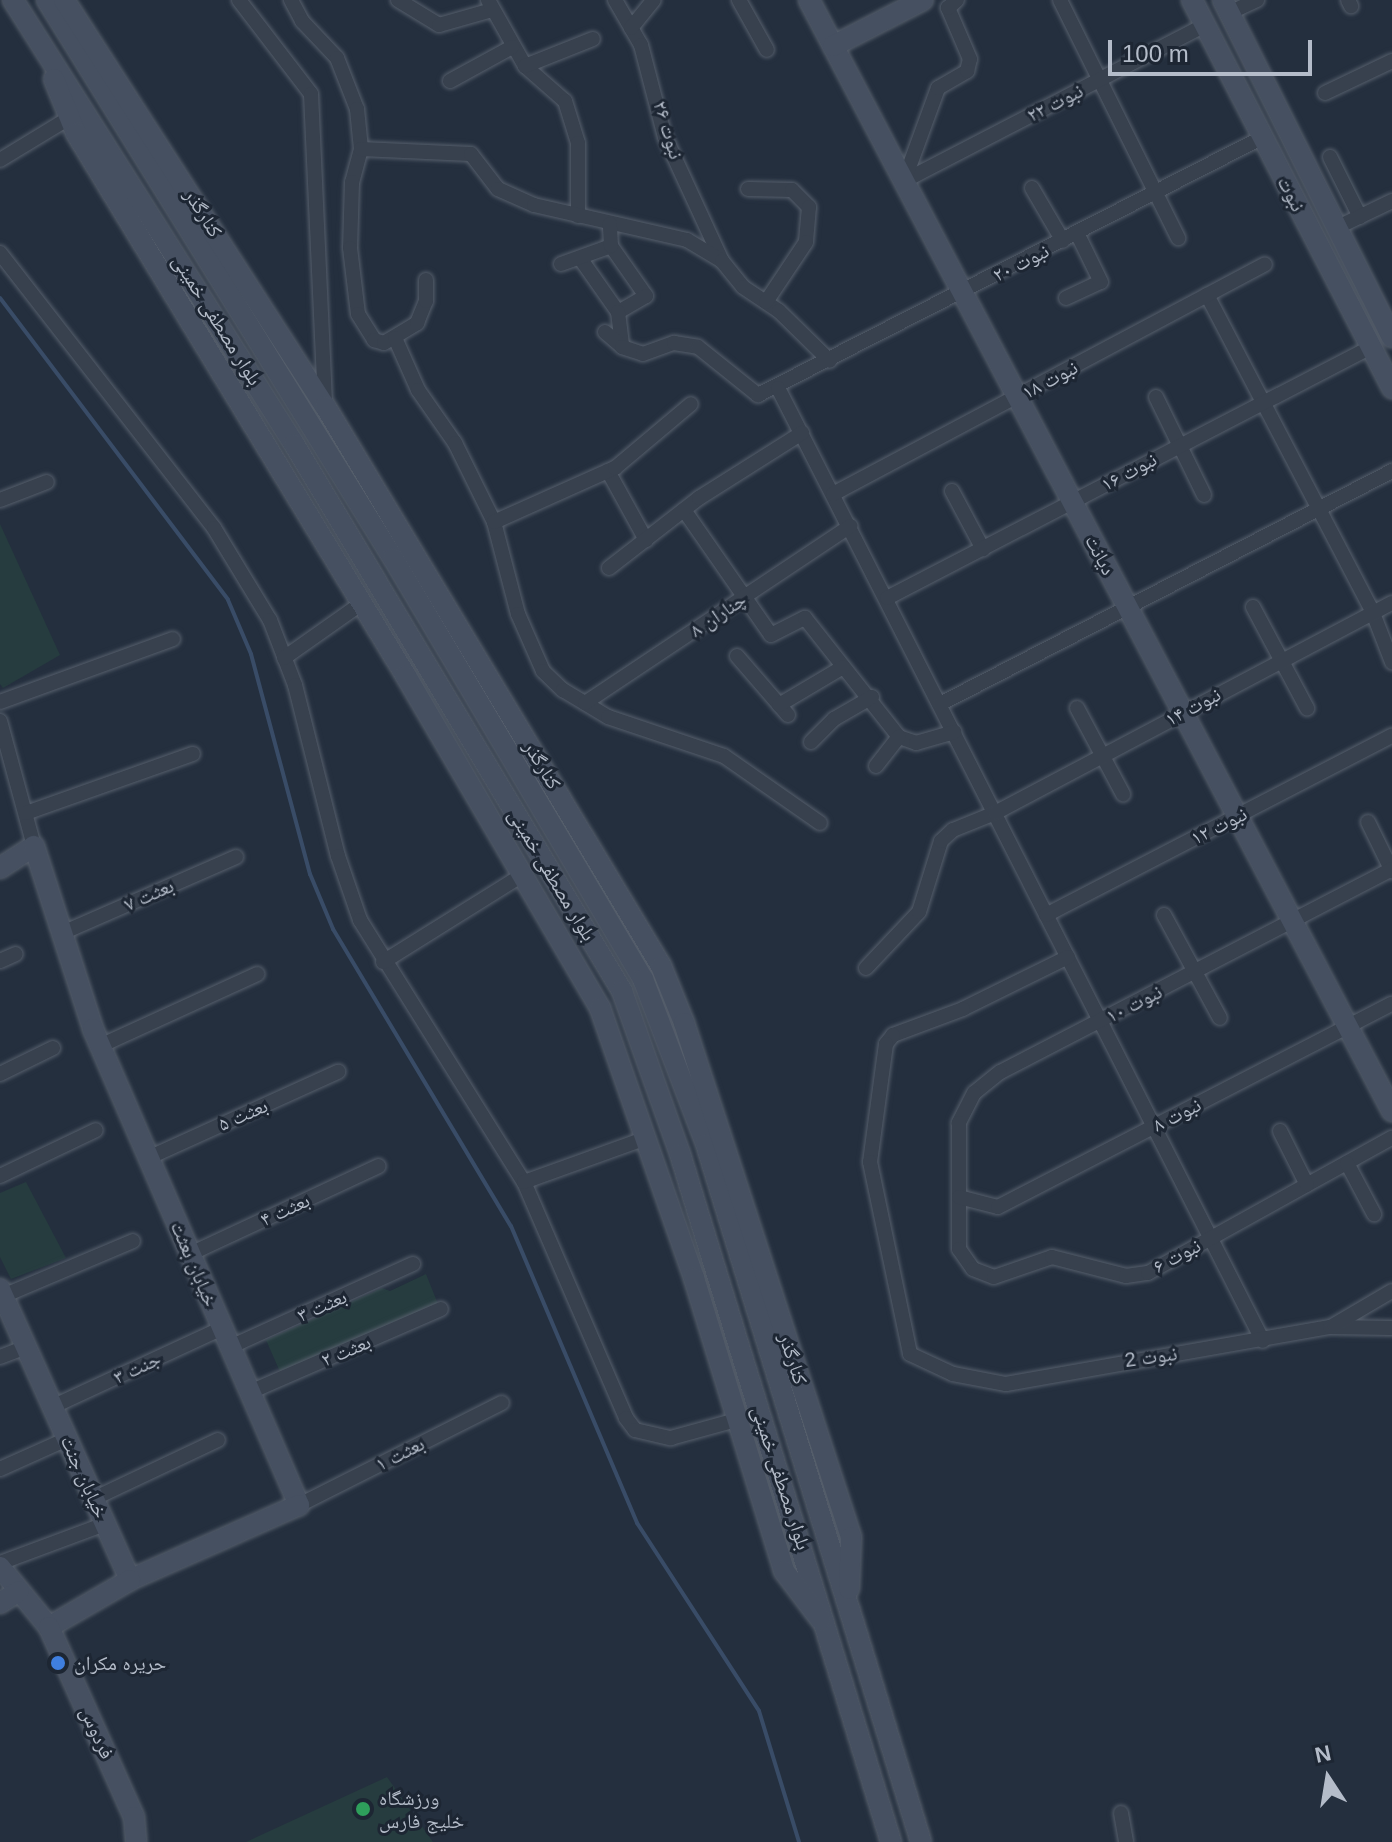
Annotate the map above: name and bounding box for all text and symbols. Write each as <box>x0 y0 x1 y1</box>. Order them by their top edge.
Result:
scale bar <box>1112 24 1316 74</box>
text: 100 m <box>1122 40 1189 67</box>
street label: نبوت ۲۲ <box>1023 79 1087 127</box>
street label: نبوت ۲۶ <box>648 98 688 162</box>
street label: نبوت <box>1272 172 1310 216</box>
street label: کنارگذر <box>179 184 227 242</box>
street label: نبوت ۲۰ <box>989 239 1053 287</box>
street label: بلوار مصطفی خمینی <box>167 250 267 390</box>
street label: نبوت ۱۸ <box>1018 355 1082 405</box>
street label: نبوت ۱۶ <box>1097 447 1161 497</box>
street label: دیانت <box>1080 531 1120 579</box>
street label: چناران ۸ <box>685 588 751 642</box>
street label: نبوت ۱۴ <box>1161 682 1225 732</box>
street label: کنارگذر <box>518 736 566 794</box>
street label: نبوت ۱۲ <box>1187 802 1251 850</box>
street label: بلوار مصطفی خمینی <box>503 805 601 945</box>
street label: بعثت ۷ <box>120 873 178 917</box>
street label: نبوت ۱۰ <box>1102 980 1166 1028</box>
street label: بعثت ۵ <box>214 1093 272 1137</box>
street label: نبوت ۸ <box>1149 1093 1205 1137</box>
street label: بعثت ۴ <box>256 1188 314 1232</box>
street label: خیابان بعثت <box>165 1218 223 1310</box>
street label: نبوت ۶ <box>1149 1234 1205 1278</box>
street label: بعثت ۳ <box>293 1284 351 1328</box>
street label: بعثت ۲ <box>317 1330 375 1372</box>
street label: کنارگذر <box>773 1330 813 1388</box>
street label: نبوت 2 <box>1123 1341 1179 1373</box>
street label: جنت ۳ <box>110 1347 164 1389</box>
street label: بلوار مصطفی خمینی <box>746 1403 816 1553</box>
street label: خیابان جنت <box>55 1432 113 1522</box>
street label: بعثت ۱ <box>371 1432 429 1476</box>
place label: حریره مکران <box>74 1651 166 1675</box>
marker: حریره مکران <box>49 1654 67 1672</box>
street label: فردوس <box>75 1703 119 1763</box>
north arrow <box>1288 1738 1368 1818</box>
text: N <box>1313 1740 1333 1768</box>
place label: ورزشگاه خلیج فارس <box>379 1786 464 1833</box>
marker: ورزشگاه خلیج فارس <box>354 1800 372 1818</box>

